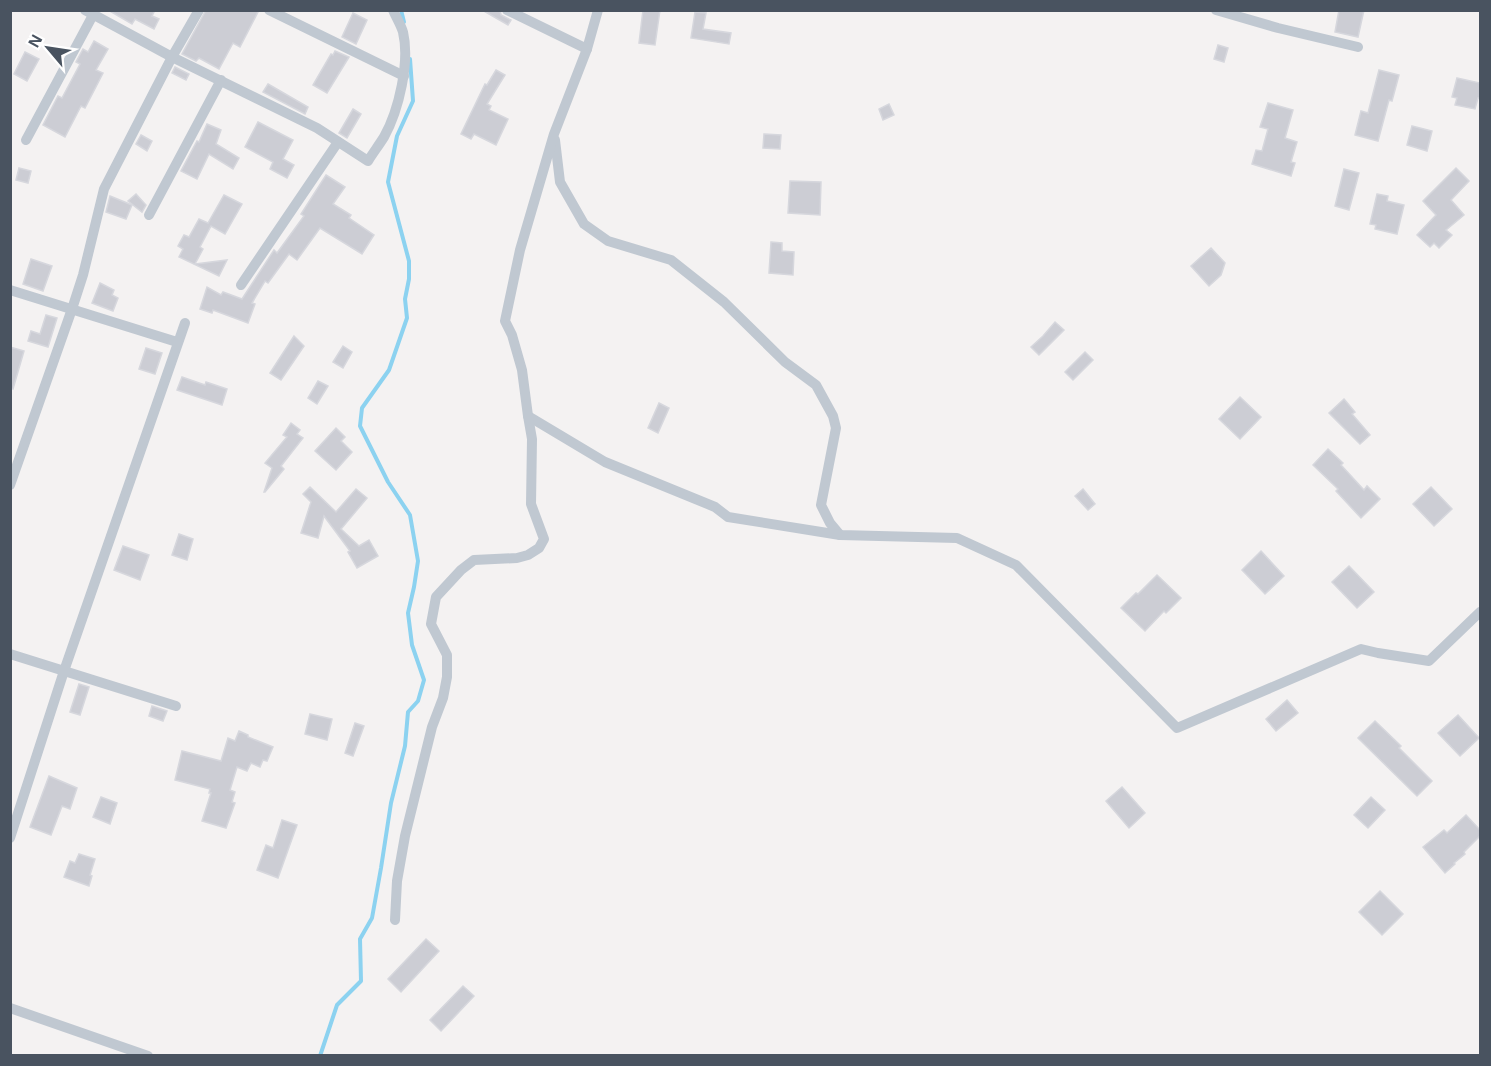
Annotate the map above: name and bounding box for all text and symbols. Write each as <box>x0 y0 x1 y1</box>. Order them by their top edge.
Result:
north arrow <box>18 18 78 78</box>
text: N <box>25 32 46 50</box>

